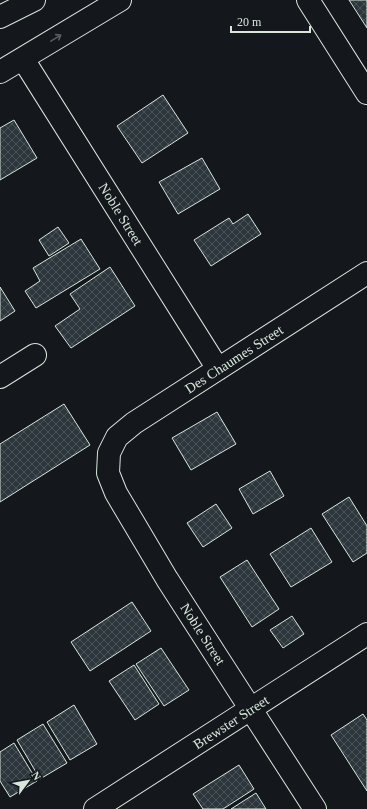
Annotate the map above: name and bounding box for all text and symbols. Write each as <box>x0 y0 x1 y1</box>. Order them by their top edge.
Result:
scale bar <box>231 8 310 34</box>
text: 20 m <box>237 15 262 29</box>
one-way arrow <box>50 34 62 42</box>
street label: Noble Street <box>96 180 146 248</box>
street label: Des Chaumes Street <box>183 322 286 397</box>
street label: Noble Street <box>177 601 228 668</box>
street label: Brewster Street <box>191 692 272 752</box>
north arrow <box>8 761 48 801</box>
text: N <box>29 769 44 782</box>

